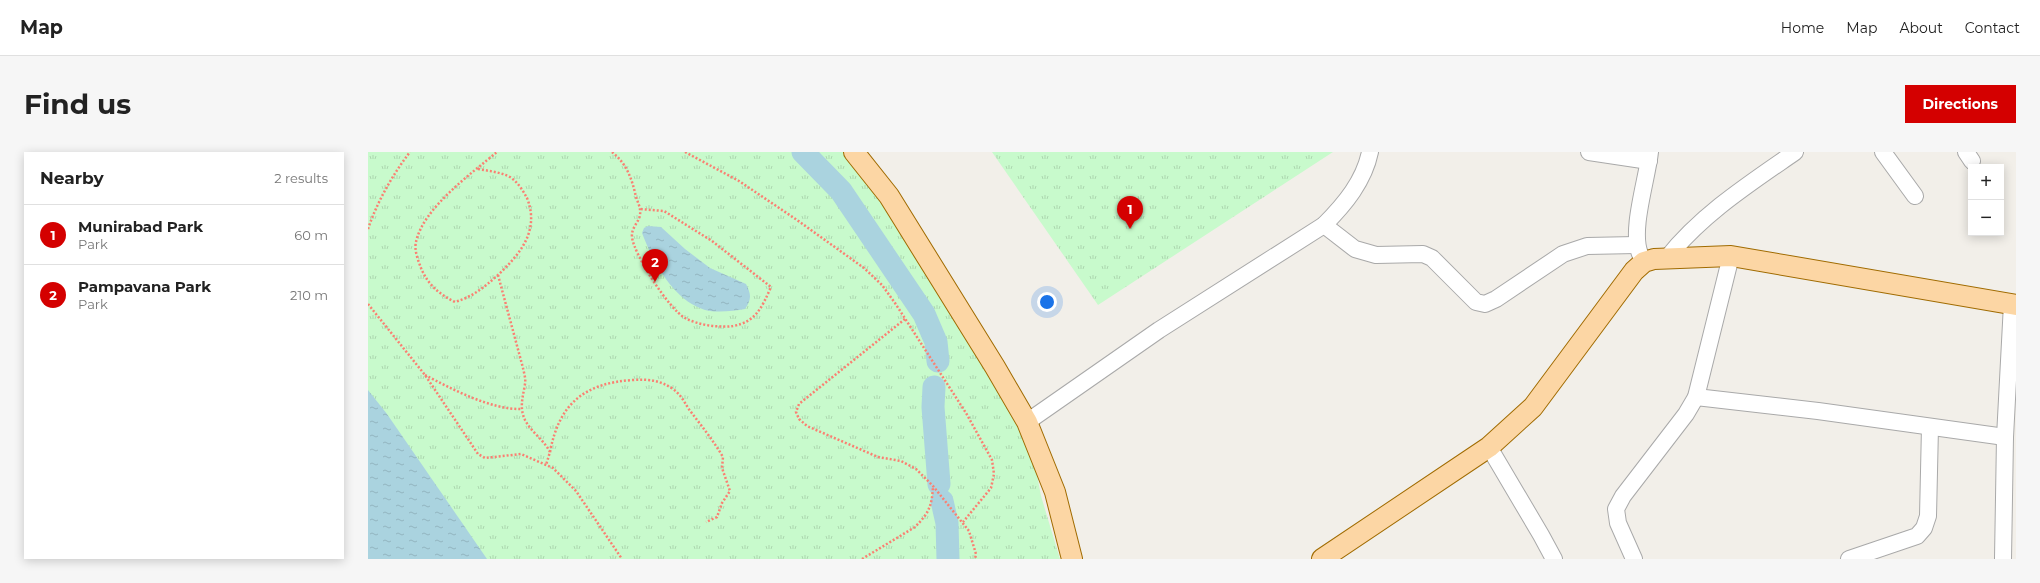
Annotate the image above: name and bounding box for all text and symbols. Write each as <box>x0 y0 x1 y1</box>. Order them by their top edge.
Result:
text: Map <box>20 16 63 39</box>
text: Home <box>1781 19 1824 37</box>
text: Map <box>1846 19 1877 37</box>
text: About <box>1899 19 1943 37</box>
text: Contact <box>1965 19 2020 37</box>
button: Directions <box>1905 85 2016 123</box>
text: Find us <box>24 87 131 121</box>
map controls <box>1968 164 2004 236</box>
button: + <box>1968 164 2004 200</box>
text: Nearby <box>40 168 104 188</box>
text: 2 results <box>274 170 328 186</box>
pin: 1 <box>1117 196 1143 229</box>
button: − <box>1968 200 2004 236</box>
text: Munirabad Park <box>78 217 203 236</box>
text: 1 <box>50 227 56 243</box>
text: 60 m <box>294 227 328 243</box>
text: Park <box>78 236 108 252</box>
pin: 2 <box>642 249 668 282</box>
text: Pampavana Park <box>78 277 211 296</box>
text: 2 <box>49 287 57 303</box>
text: 210 m <box>290 287 328 303</box>
your location <box>1037 292 1057 312</box>
text: Park <box>78 296 108 312</box>

